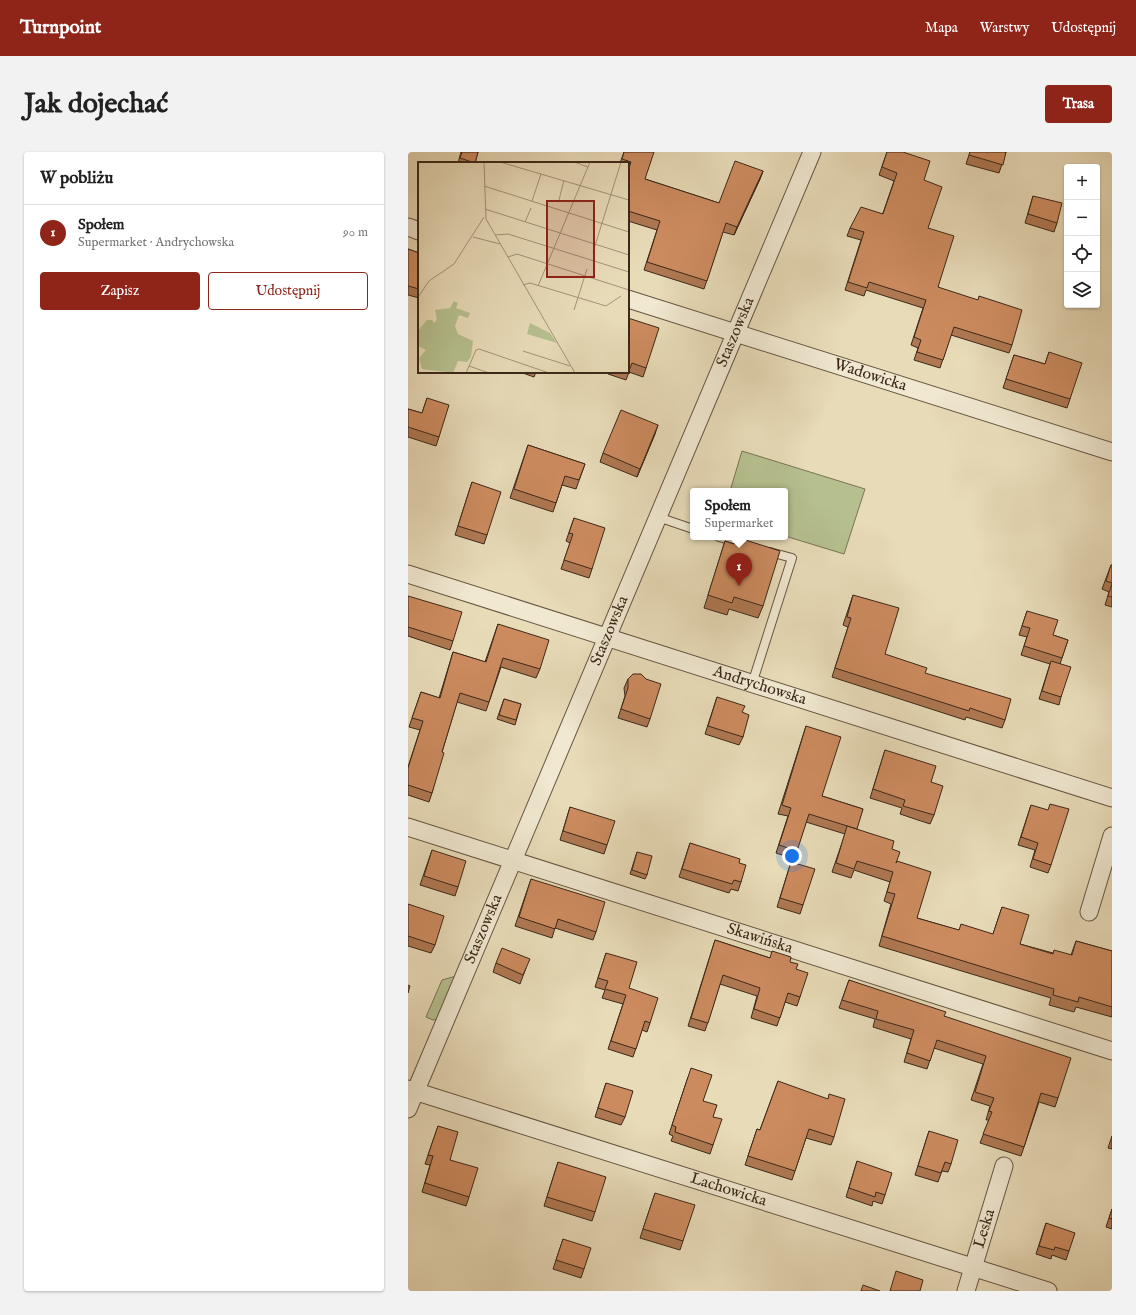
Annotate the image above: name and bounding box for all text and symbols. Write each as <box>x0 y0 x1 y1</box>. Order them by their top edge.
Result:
text: Turnpoint <box>20 16 101 40</box>
text: Mapa <box>925 19 958 37</box>
text: Warstwy <box>980 19 1029 37</box>
text: Udostępnij <box>1051 19 1116 37</box>
button: Trasa <box>1045 85 1112 123</box>
text: Jak dojechać <box>24 87 168 122</box>
inset map <box>418 162 629 373</box>
map controls <box>1064 164 1100 308</box>
button: + <box>1064 164 1100 200</box>
text: W pobliżu <box>40 168 113 189</box>
button: − <box>1064 200 1100 236</box>
text: Społem <box>78 215 124 234</box>
text: 1 <box>51 224 55 241</box>
text: 90 m <box>343 224 368 241</box>
text: Supermarket · Andrychowska <box>78 234 234 251</box>
button: locate <box>1064 236 1100 272</box>
button: Zapisz <box>40 272 200 310</box>
button: Udostępnij <box>208 272 368 310</box>
button: layers <box>1064 272 1100 308</box>
street label: Staszowska <box>712 294 759 370</box>
street label: Wadowicka <box>831 355 909 396</box>
popup <box>690 488 788 540</box>
text: Społem <box>705 496 751 515</box>
text: Supermarket <box>705 515 773 532</box>
pin: 1 <box>726 553 752 586</box>
street label: Staszowska <box>586 593 633 669</box>
street label: Andrychowska <box>710 661 809 710</box>
your location <box>782 846 802 866</box>
street label: Staszowska <box>460 891 507 967</box>
street label: Skawińska <box>724 919 795 959</box>
street label: Lachowicka <box>688 1169 769 1212</box>
street label: Leska <box>970 1207 1000 1251</box>

